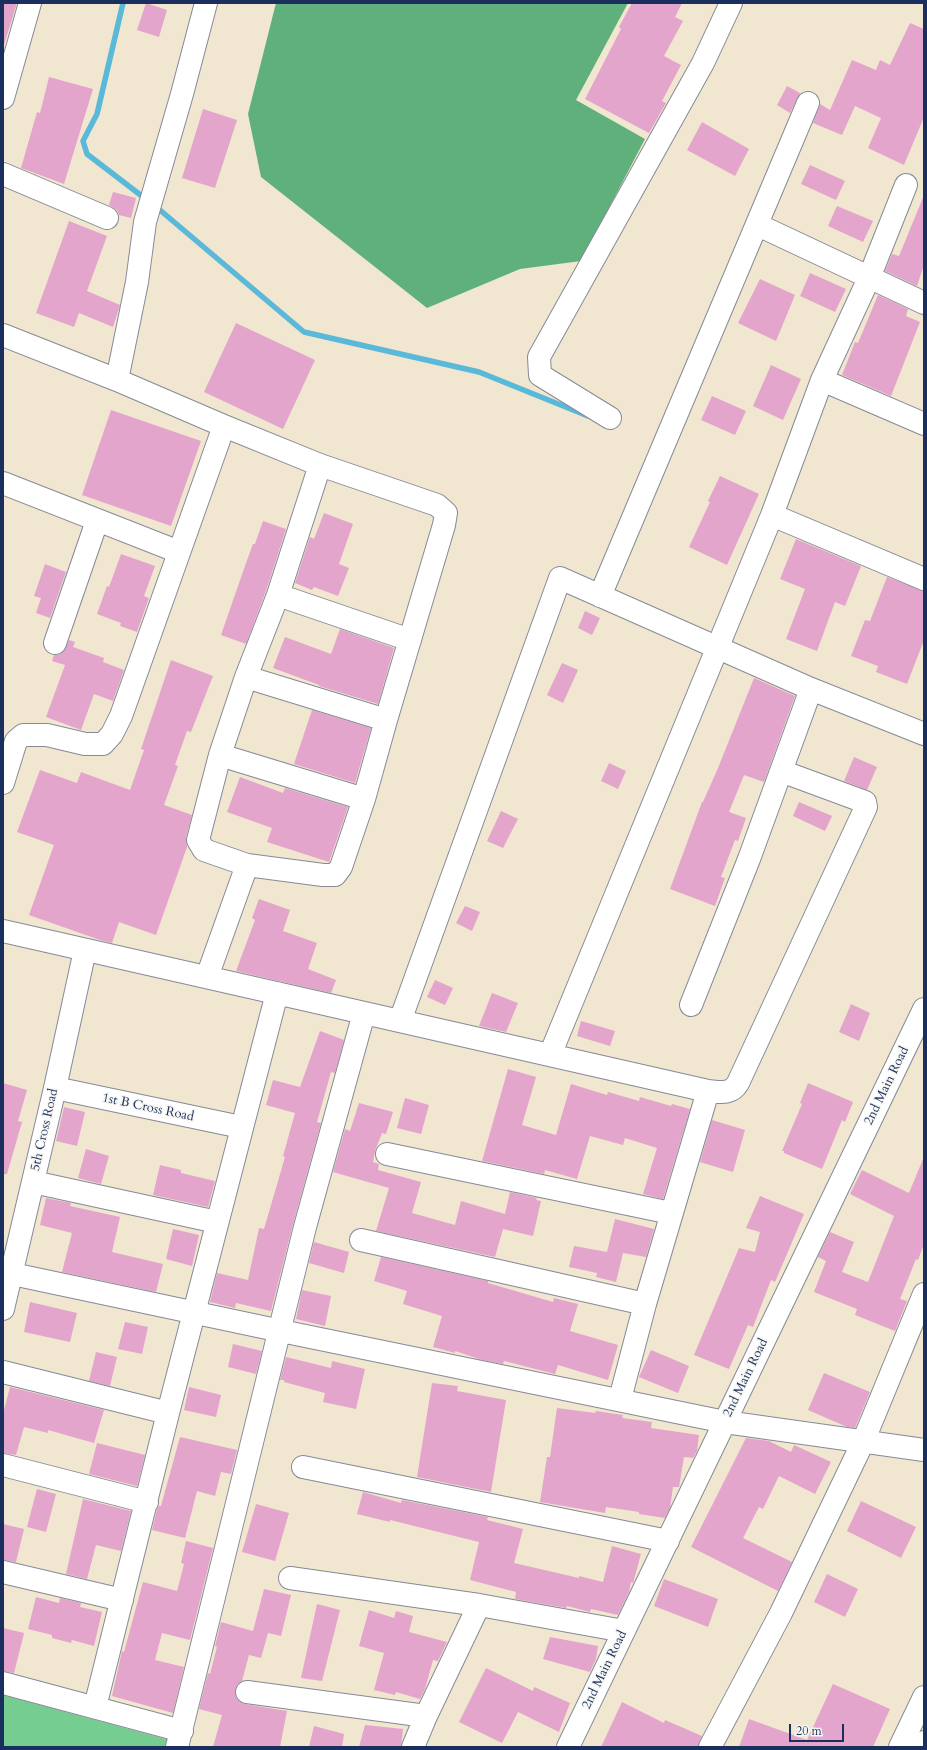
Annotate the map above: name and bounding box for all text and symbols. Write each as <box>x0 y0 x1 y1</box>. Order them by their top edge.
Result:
street label: 2nd Main Road <box>861 1044 913 1128</box>
street label: 5th Cross Road <box>28 1087 62 1173</box>
street label: 1st B Cross Road <box>101 1091 195 1125</box>
street label: 2nd Main Road <box>720 1336 772 1420</box>
street label: 2nd Main Road <box>579 1628 631 1712</box>
scale bar <box>791 1716 846 1742</box>
text: 20 m <box>796 1723 822 1739</box>

